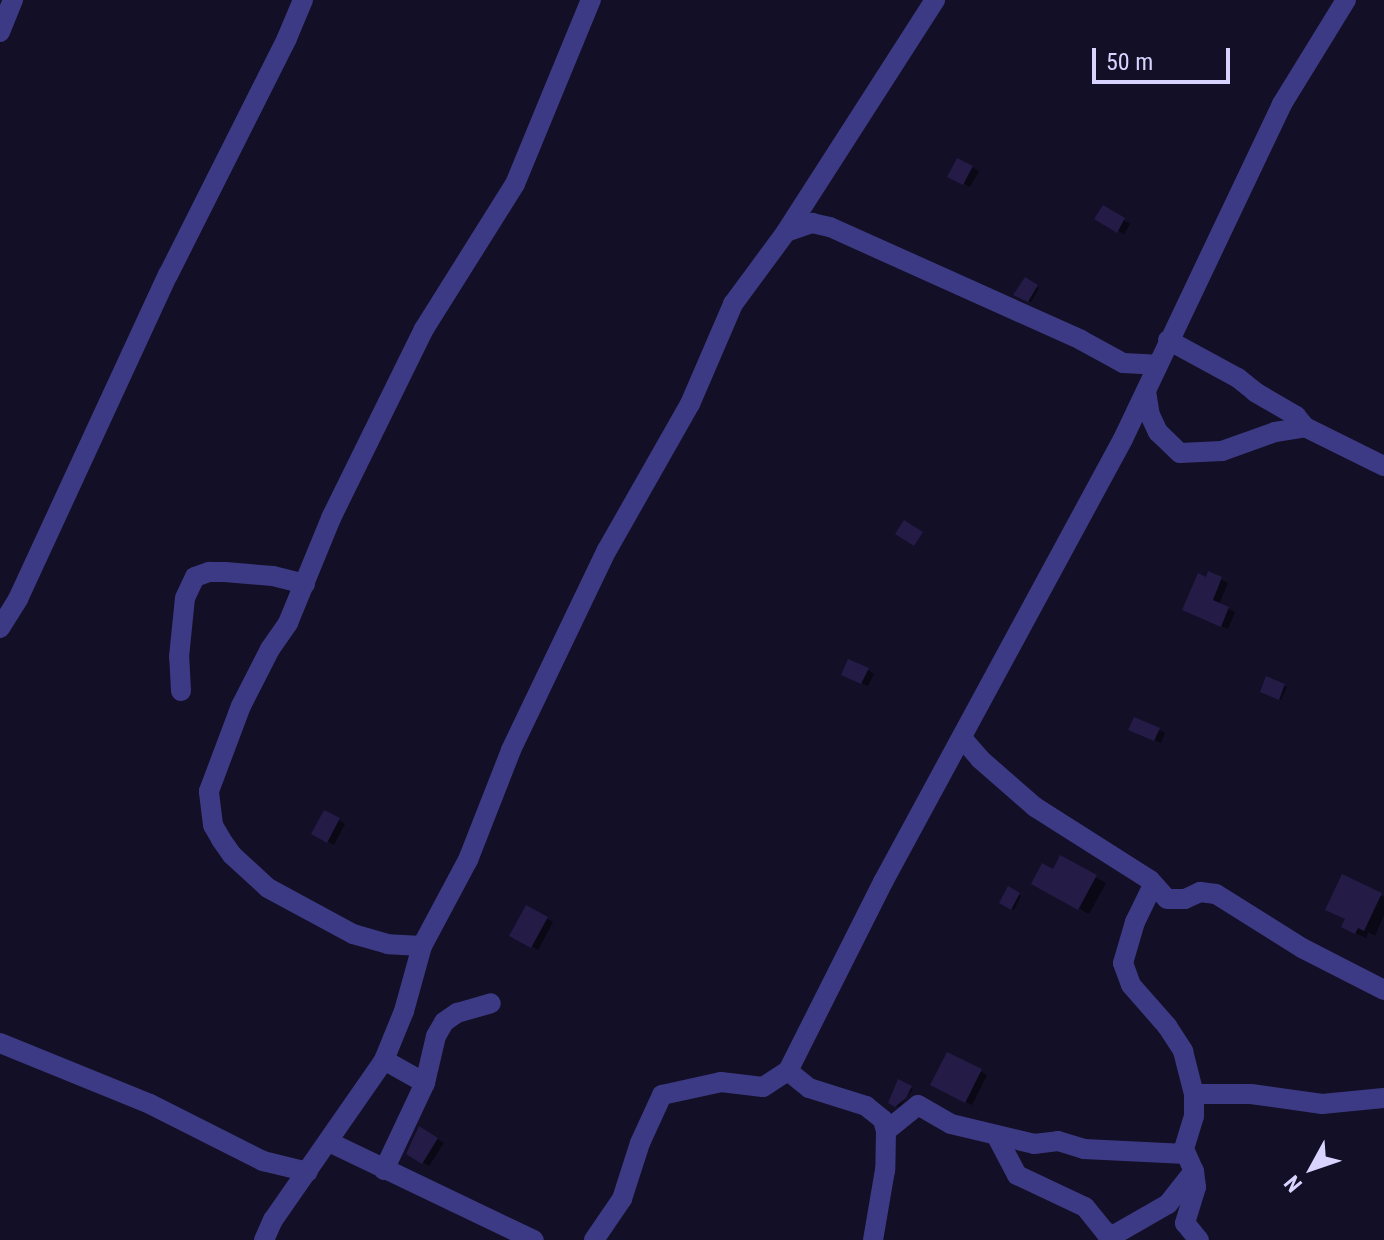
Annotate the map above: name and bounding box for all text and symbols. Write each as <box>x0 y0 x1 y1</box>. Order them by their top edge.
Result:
scale bar <box>1096 32 1234 82</box>
text: 50 m <box>1106 48 1153 76</box>
north arrow <box>1272 1128 1352 1208</box>
text: N <box>1279 1171 1307 1197</box>

